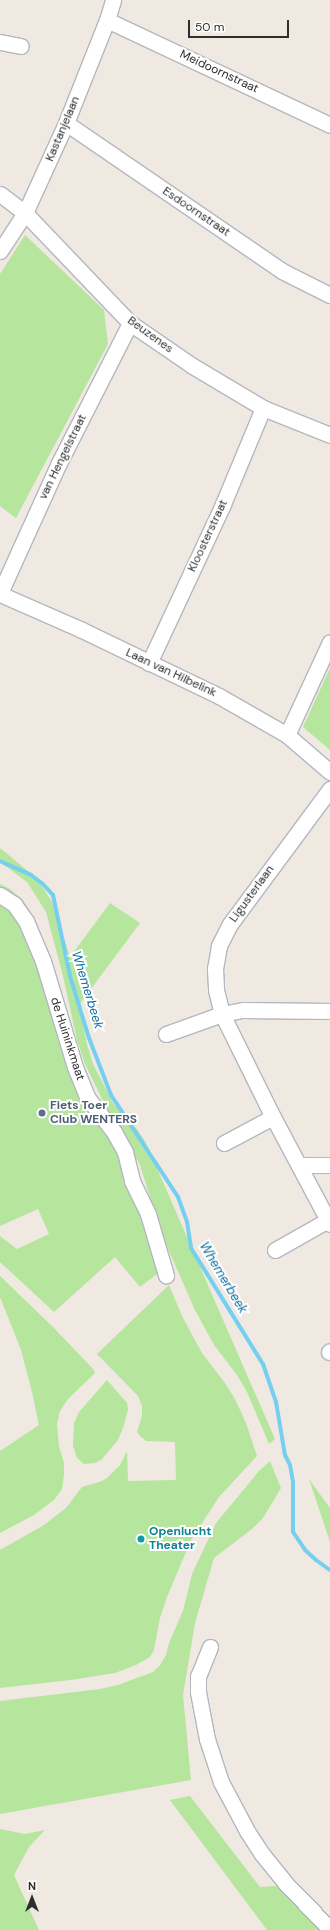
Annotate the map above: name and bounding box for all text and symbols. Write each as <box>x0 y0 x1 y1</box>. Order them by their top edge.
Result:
scale bar <box>190 12 291 38</box>
text: 50 m <box>195 19 224 35</box>
street label: Meidoornstraat <box>177 47 261 97</box>
street label: Kastanjelaan <box>43 94 83 164</box>
street label: Esdoornstraat <box>159 184 233 240</box>
street label: Beuzenes <box>124 314 176 356</box>
street label: van Hengelstraat <box>36 412 90 502</box>
street label: Kloosterstraat <box>185 498 231 574</box>
street label: Laan van Hilbelink <box>123 646 219 700</box>
street label: Ligusterlaan <box>226 863 278 925</box>
water label: Whemerbeek <box>68 949 106 1031</box>
street label: de Huininkmaat <box>47 996 87 1082</box>
place label: Fiets Toer Club WENTERS <box>50 1099 137 1127</box>
marker: Fiets Toer Club WENTERS <box>37 1108 47 1118</box>
water label: Whemerbeek <box>196 1239 250 1317</box>
place label: Openlucht Theater <box>149 1525 211 1553</box>
marker: Openlucht Theater <box>136 1534 146 1544</box>
north arrow <box>12 1878 52 1918</box>
text: N <box>28 1879 36 1893</box>

